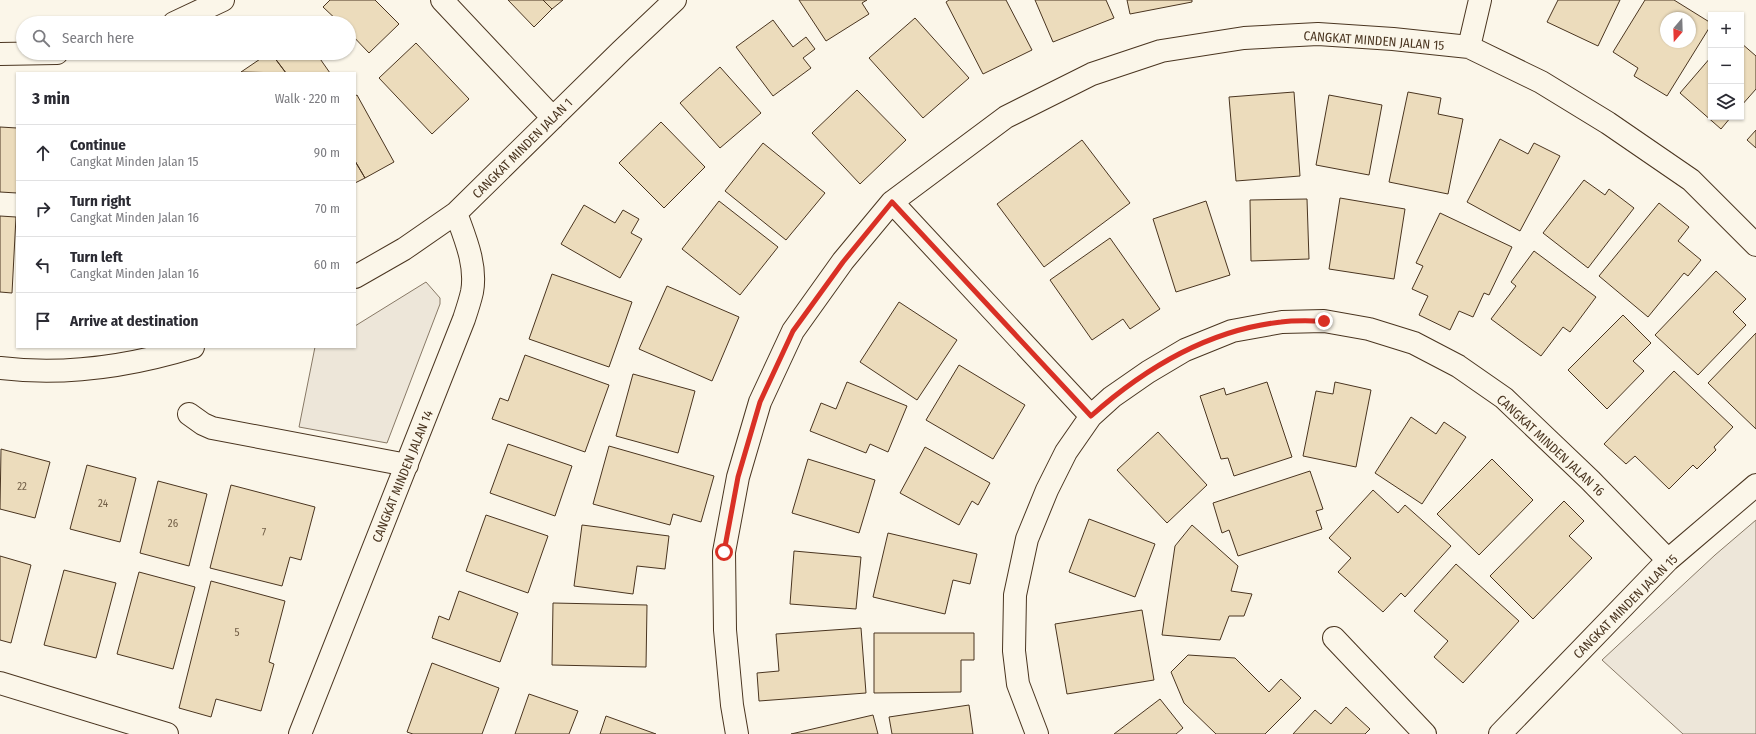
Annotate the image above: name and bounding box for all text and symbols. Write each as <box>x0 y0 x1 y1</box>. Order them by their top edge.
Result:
north arrow <box>1660 12 1696 48</box>
map controls <box>1708 12 1744 120</box>
button: + <box>1708 12 1744 48</box>
search box <box>16 16 356 60</box>
icon: search <box>30 27 52 49</box>
street label: CANGKAT MINDEN JALAN 15 <box>1303 28 1445 53</box>
text: Search here <box>62 29 134 47</box>
button: − <box>1708 48 1744 84</box>
button: layers <box>1708 84 1744 120</box>
text: 3 min <box>32 88 70 109</box>
text: Walk · 220 m <box>275 91 340 106</box>
street label: CANGKAT MINDEN JALAN 1 <box>469 95 575 201</box>
text: Continue <box>70 136 126 154</box>
icon: ahead <box>32 142 54 164</box>
text: 90 m <box>314 145 340 160</box>
text: Cangkat Minden Jalan 15 <box>70 154 198 169</box>
text: Turn right <box>70 192 131 210</box>
icon: right <box>32 198 54 220</box>
text: 70 m <box>315 201 340 216</box>
text: Cangkat Minden Jalan 16 <box>70 210 199 225</box>
text: Turn left <box>70 248 123 266</box>
icon: left <box>32 254 54 276</box>
text: 60 m <box>314 257 340 272</box>
text: Cangkat Minden Jalan 16 <box>70 266 199 281</box>
icon: arrive <box>32 310 54 332</box>
text: Arrive at destination <box>70 312 198 330</box>
route end <box>1315 312 1333 330</box>
street label: CANGKAT MINDEN JALAN 16 <box>1494 392 1608 499</box>
street label: CANGKAT MINDEN JALAN 14 <box>369 408 436 545</box>
house number: 22 <box>17 480 27 493</box>
house number: 24 <box>98 497 109 510</box>
house number: 26 <box>168 517 179 530</box>
house number: 7 <box>262 526 267 539</box>
route start <box>715 543 733 561</box>
street label: CANGKAT MINDEN JALAN 15 <box>1570 551 1681 662</box>
house number: 5 <box>234 626 240 639</box>

